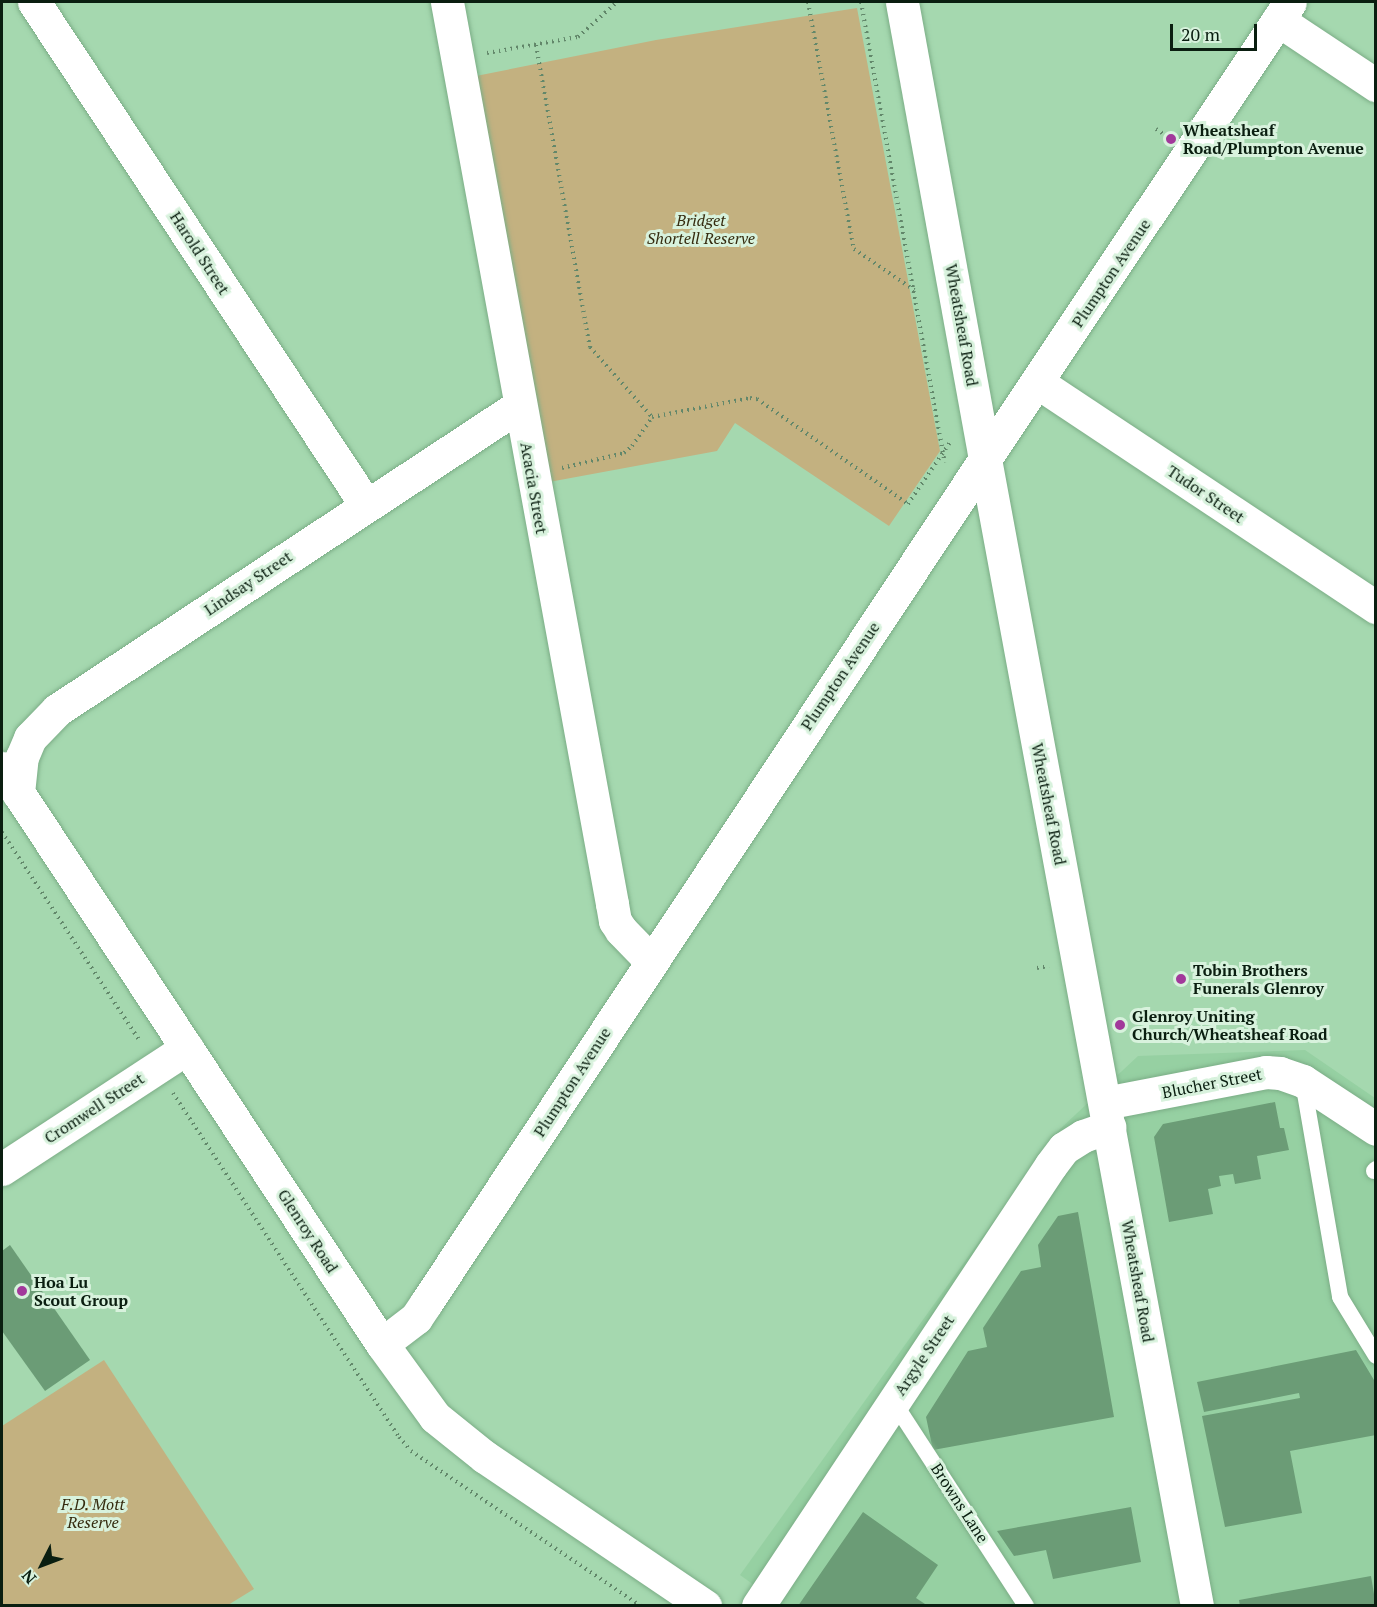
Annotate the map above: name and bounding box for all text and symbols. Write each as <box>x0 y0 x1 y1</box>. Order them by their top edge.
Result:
scale bar <box>1173 12 1260 50</box>
text: 20 m <box>1181 22 1220 46</box>
place label: Wheatsheaf Road/Plumpton Avenue <box>1183 120 1364 158</box>
marker: Wheatsheaf Road/Plumpton Avenue <box>1164 132 1178 146</box>
street label: Harold Street <box>166 208 234 298</box>
park label: Bridget Shortell Reserve <box>647 210 755 248</box>
street label: Plumpton Avenue <box>1068 215 1154 331</box>
street label: Wheatsheaf Road <box>942 262 982 388</box>
street label: Acacia Street <box>516 441 552 535</box>
street label: Tudor Street <box>1164 461 1248 527</box>
street label: Lindsay Street <box>200 547 296 619</box>
street label: Plumpton Avenue <box>797 618 883 734</box>
street label: Wheatsheaf Road <box>1028 741 1070 867</box>
place label: Tobin Brothers Funerals Glenroy <box>1193 960 1324 998</box>
marker: Tobin Brothers Funerals Glenroy <box>1174 972 1188 986</box>
place label: Glenroy Uniting Church/Wheatsheaf Road <box>1132 1006 1328 1044</box>
marker: Glenroy Uniting Church/Wheatsheaf Road <box>1113 1018 1127 1032</box>
street label: Plumpton Avenue <box>529 1024 615 1140</box>
street label: Blucher Street <box>1160 1064 1264 1102</box>
street label: Cromwell Street <box>41 1069 147 1147</box>
street label: Glenroy Road <box>274 1186 342 1276</box>
street label: Wheatsheaf Road <box>1118 1218 1158 1344</box>
place label: Hoa Lu Scout Group <box>34 1272 128 1310</box>
marker: Hoa Lu Scout Group <box>15 1284 29 1298</box>
street label: Argyle Street <box>890 1311 958 1399</box>
street label: Browns Lane <box>927 1460 993 1546</box>
park label: F.D. Mott Reserve <box>61 1494 125 1532</box>
north arrow <box>12 1535 72 1595</box>
text: N <box>16 1565 41 1589</box>

